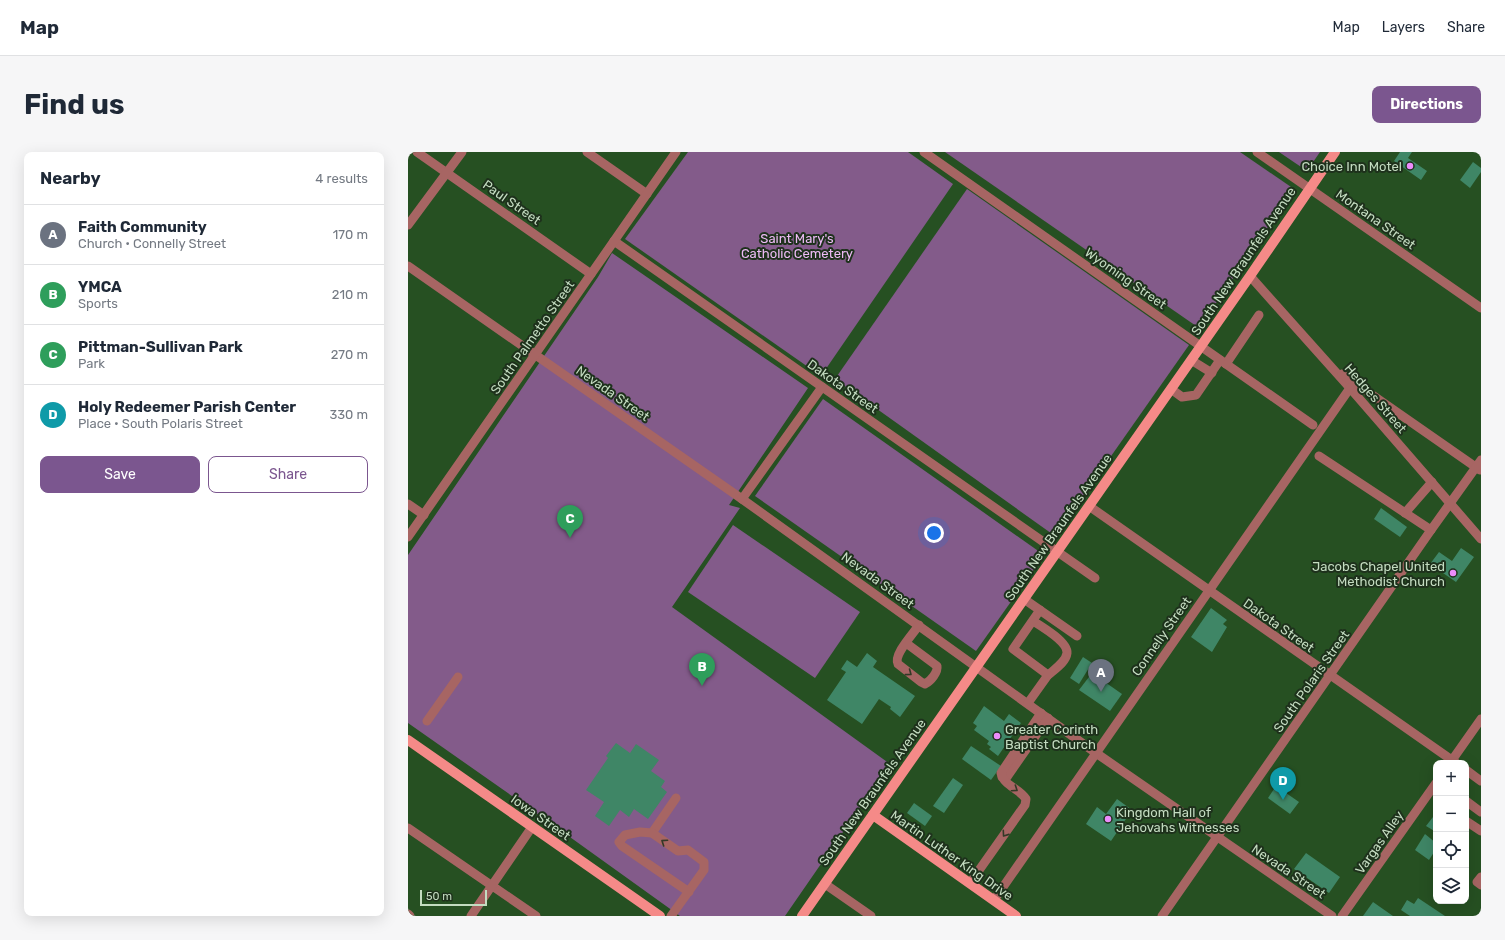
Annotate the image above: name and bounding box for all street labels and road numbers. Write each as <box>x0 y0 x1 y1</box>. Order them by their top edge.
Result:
street label: Paul Street <box>480 177 544 228</box>
street label: South New Braunfels Avenue <box>1188 184 1299 338</box>
street label: Montana Street <box>1333 186 1418 252</box>
street label: Wyoming Street <box>1082 245 1169 313</box>
street label: South Palmetto Street <box>487 278 577 397</box>
street label: Dakota Street <box>804 356 881 416</box>
street label: Hedges Street <box>1341 361 1410 437</box>
street label: Nevada Street <box>573 363 652 424</box>
street label: South New Braunfels Avenue <box>1002 451 1115 604</box>
street label: Nevada Street <box>839 549 917 612</box>
street label: Connelly Street <box>1129 594 1194 679</box>
street label: Dakota Street <box>1240 595 1317 655</box>
street label: South Polaris Street <box>1271 627 1352 735</box>
street label: South New Braunfels Avenue <box>816 716 929 869</box>
street label: Iowa Street <box>508 791 573 843</box>
street label: Martin Luther King Drive <box>887 807 1016 904</box>
street label: Vargas Alley <box>1352 808 1407 877</box>
street label: Nevada Street <box>1249 841 1329 902</box>

